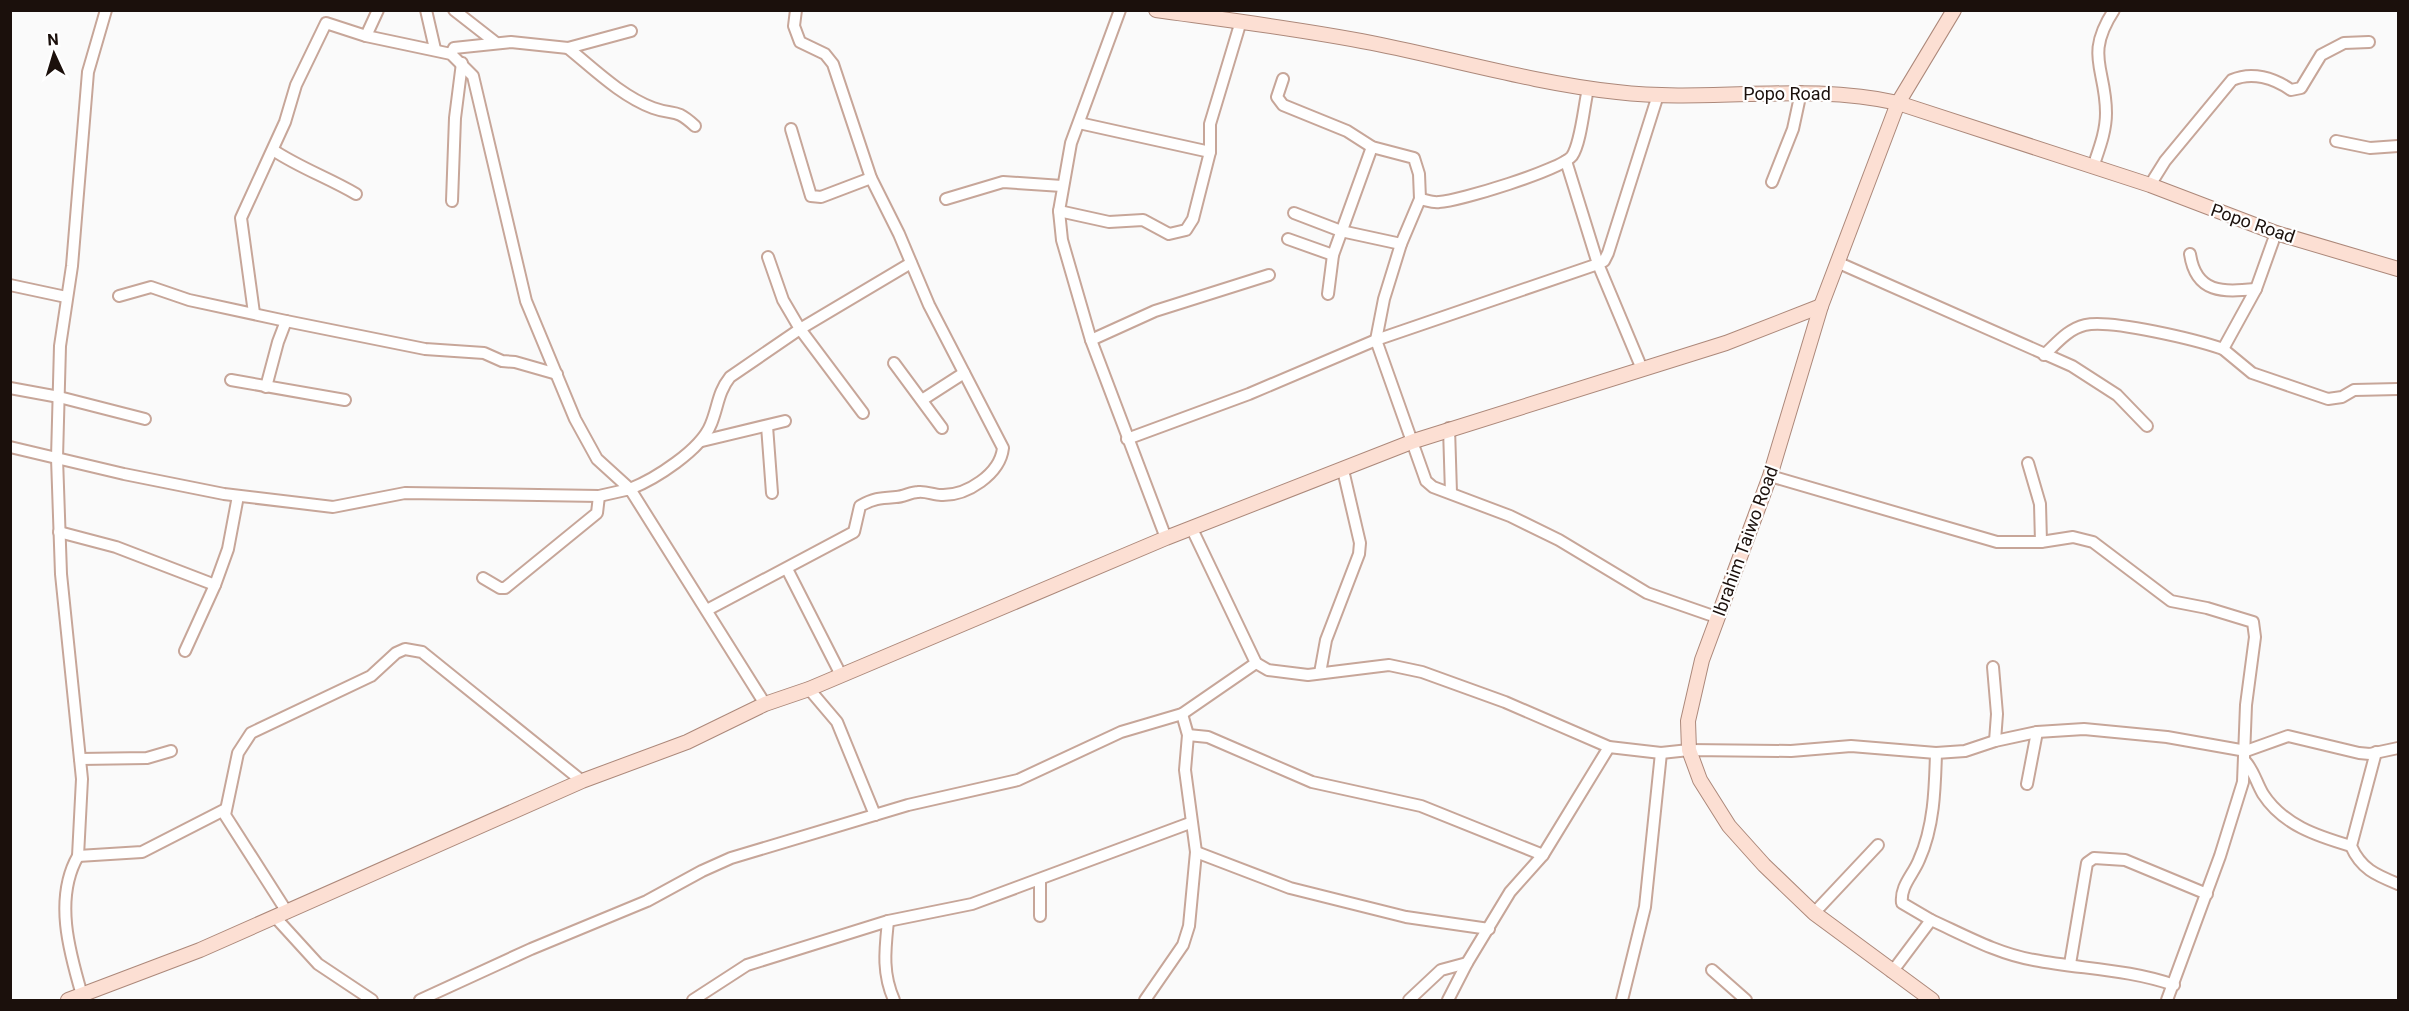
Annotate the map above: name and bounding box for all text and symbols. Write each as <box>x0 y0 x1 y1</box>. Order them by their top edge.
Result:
north arrow <box>24 24 84 84</box>
text: N <box>47 30 59 49</box>
street label: Popo Road <box>1743 83 1831 104</box>
street label: Popo Road <box>2208 199 2298 247</box>
street label: Ibrahim Taiwo Road <box>1708 463 1782 619</box>

